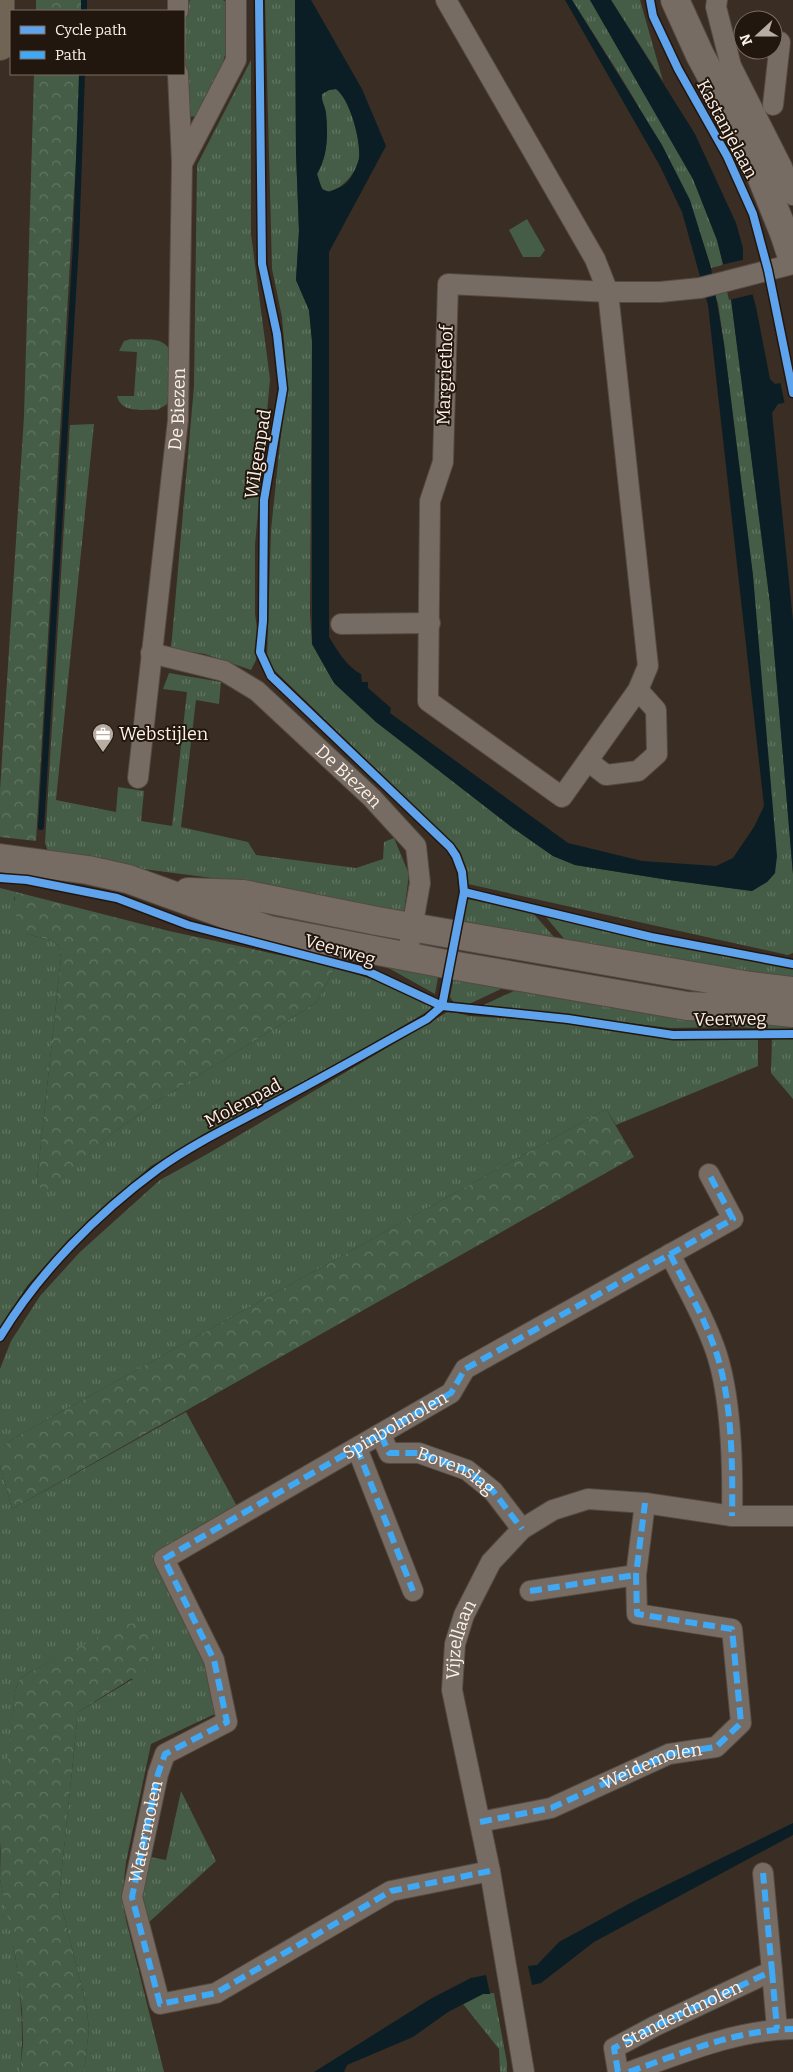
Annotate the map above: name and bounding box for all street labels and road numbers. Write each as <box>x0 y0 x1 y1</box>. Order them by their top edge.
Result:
street label: Kastanjelaan <box>692 76 763 183</box>
street label: Margriethof <box>432 323 458 425</box>
street label: De Biezen <box>164 367 190 452</box>
street label: Wilgenpad <box>240 407 276 500</box>
street label: De Biezen <box>311 740 387 813</box>
street label: Veerweg <box>302 929 378 971</box>
street label: Veerweg <box>693 1007 767 1031</box>
street label: Molenpad <box>201 1073 285 1132</box>
street label: Spinbolmolen <box>339 1386 452 1464</box>
street label: Bovenslag <box>414 1442 500 1499</box>
street label: Vijzellaan <box>442 1596 481 1680</box>
street label: Weidemolen <box>598 1738 704 1795</box>
street label: Watermolen <box>124 1778 168 1885</box>
street label: Standerdmolen <box>618 1976 746 2053</box>

